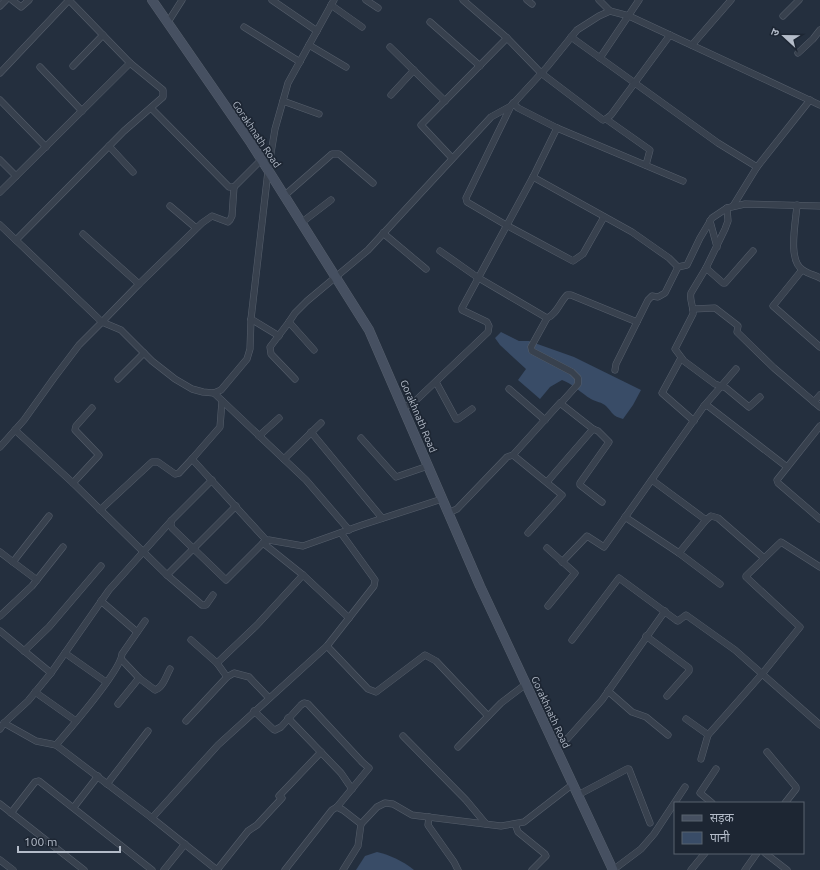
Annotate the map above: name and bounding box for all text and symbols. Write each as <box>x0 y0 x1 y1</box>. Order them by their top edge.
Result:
north arrow <box>764 16 804 56</box>
text: उ <box>768 27 782 37</box>
street label: Gorakhnath Road <box>230 99 283 170</box>
street label: Gorakhnath Road <box>398 378 439 454</box>
street label: Gorakhnath Road <box>529 675 572 750</box>
legend <box>674 802 804 854</box>
text: सड़क <box>710 811 735 825</box>
scale bar <box>18 828 120 854</box>
text: पानी <box>710 830 731 844</box>
text: 100 m <box>24 835 57 848</box>

